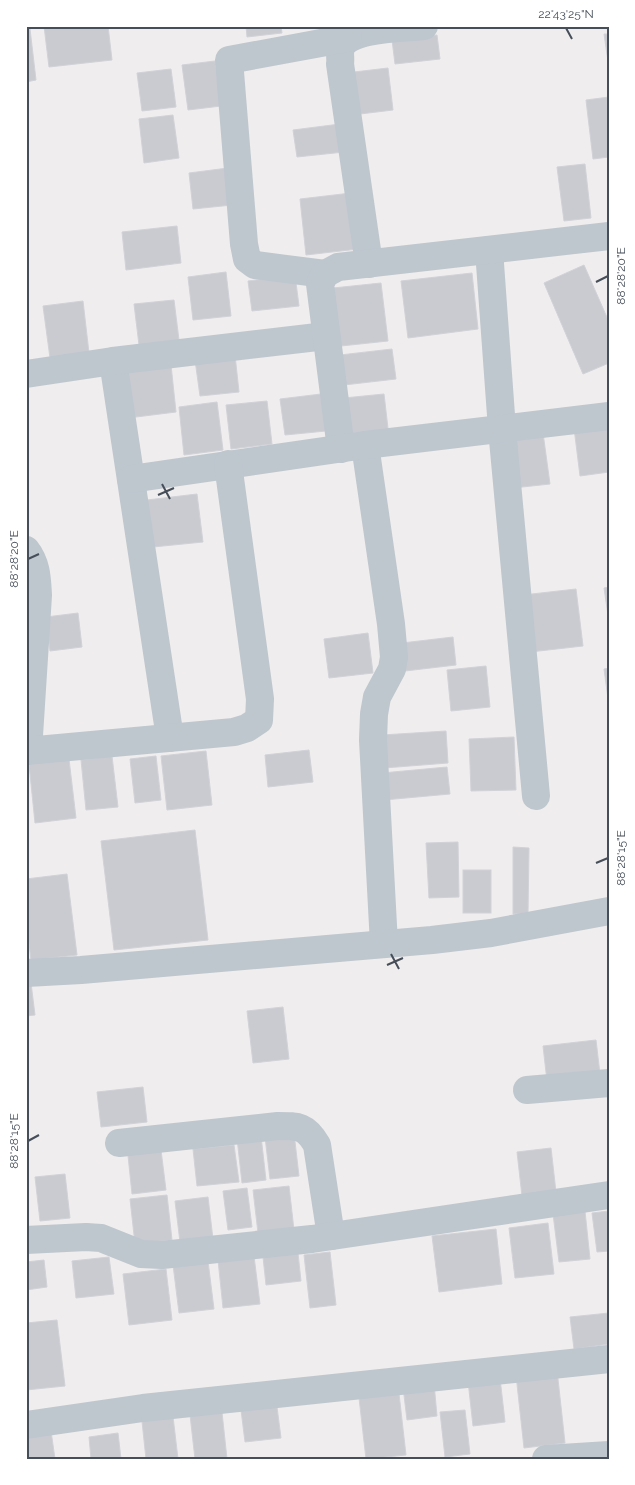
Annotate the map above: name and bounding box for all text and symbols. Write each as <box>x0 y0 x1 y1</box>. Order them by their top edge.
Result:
text: 22°43'25"N <box>538 7 594 21</box>
text: 88°28'20"E <box>614 247 628 305</box>
text: 88°28'20"E <box>7 530 21 588</box>
text: 88°28'15"E <box>614 830 628 886</box>
text: 88°28'15"E <box>7 1113 21 1169</box>

